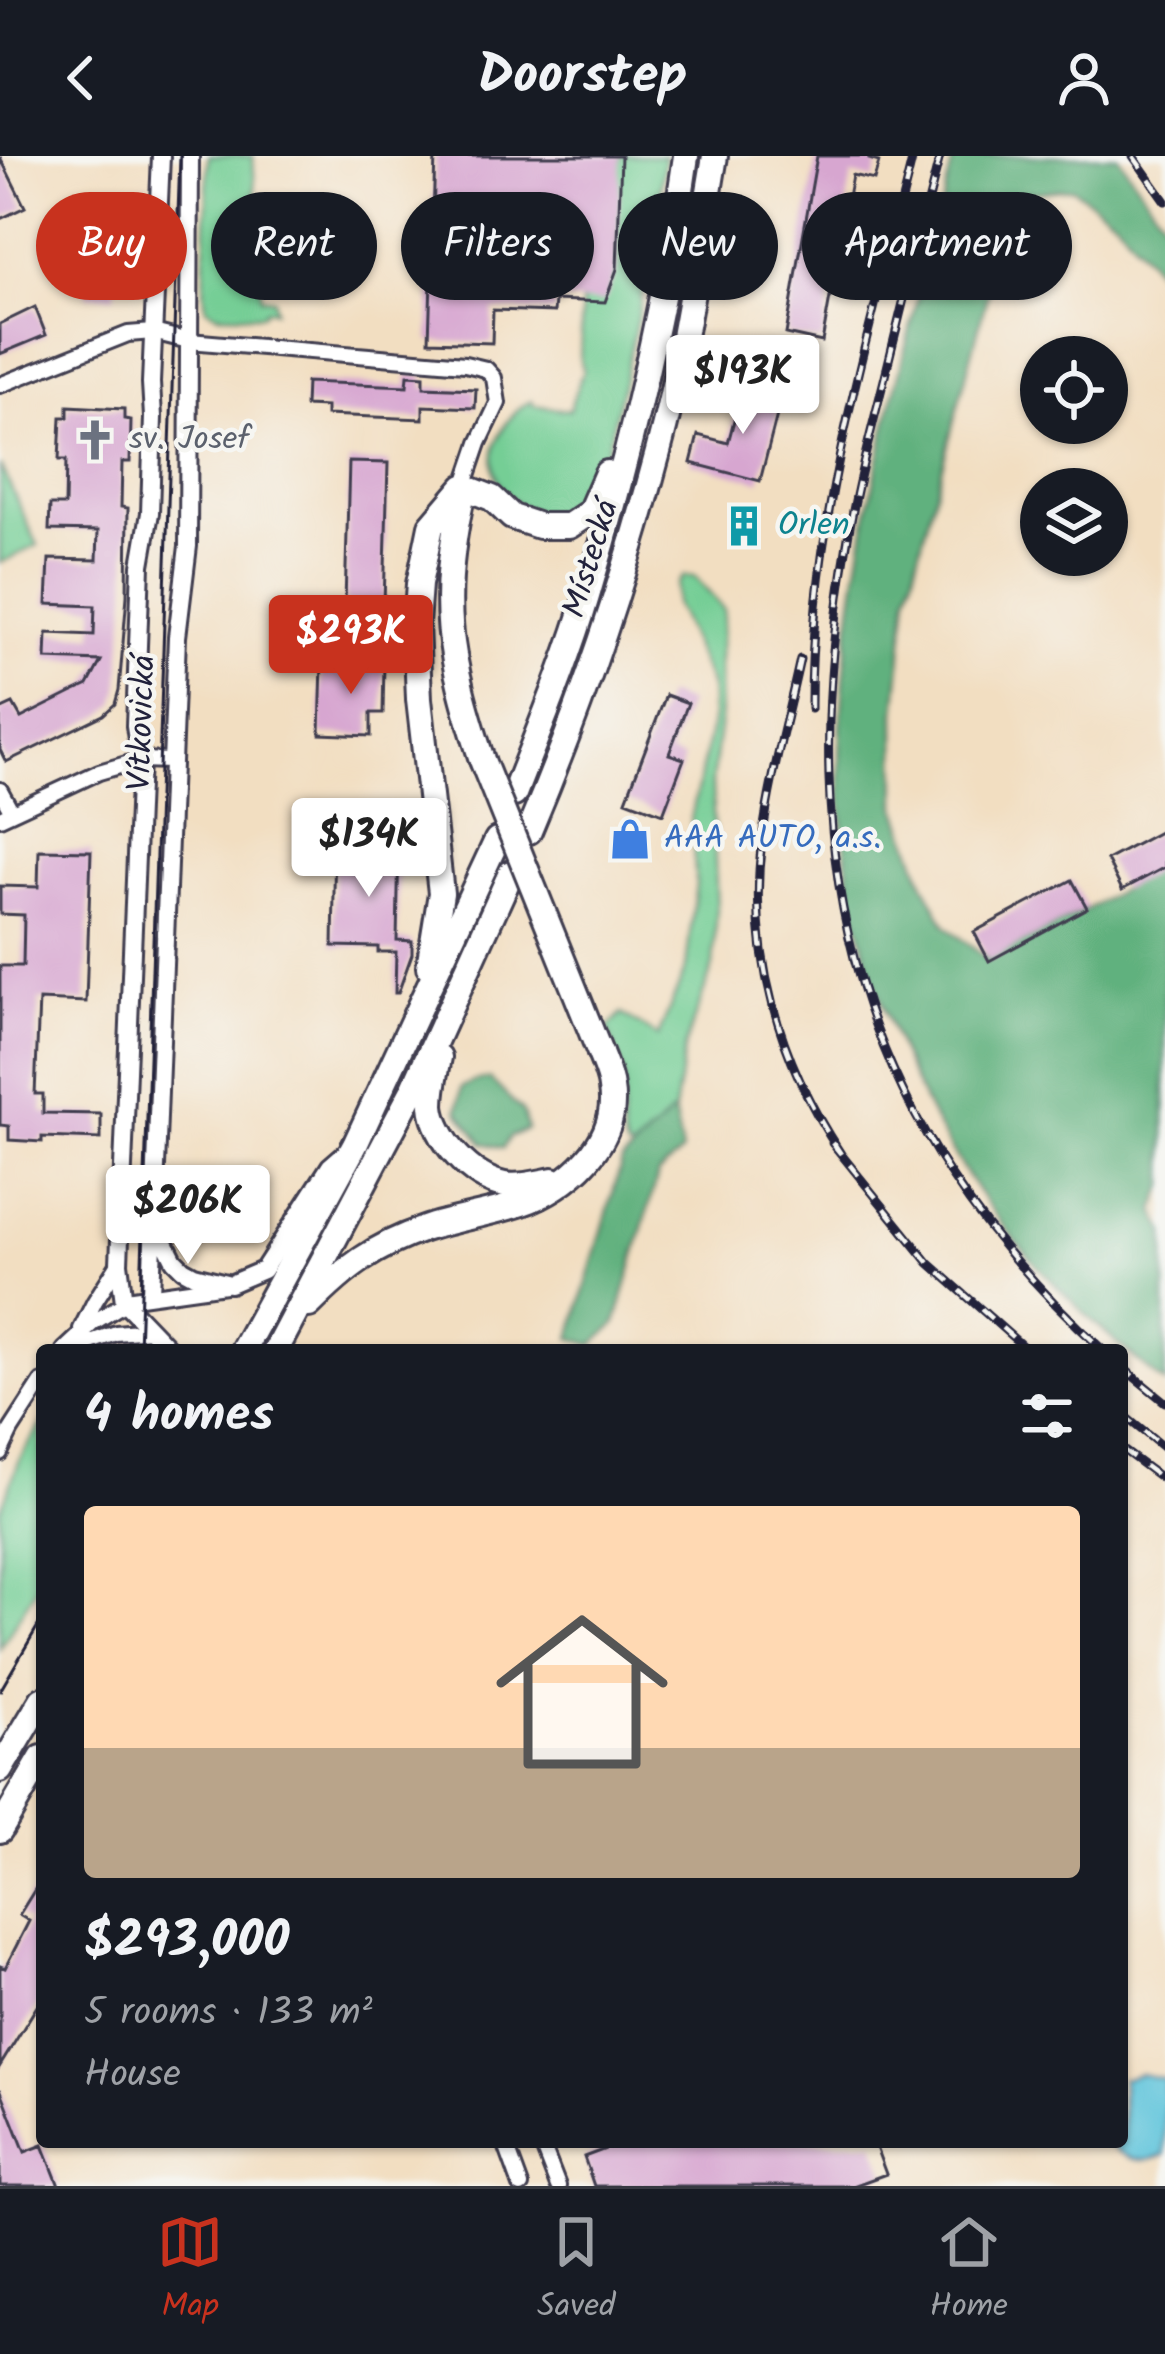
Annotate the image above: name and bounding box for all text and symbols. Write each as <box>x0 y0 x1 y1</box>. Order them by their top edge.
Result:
text: Doorstep <box>478 35 687 121</box>
icon: back <box>48 45 114 111</box>
icon: person <box>1051 45 1117 111</box>
chip: Buy <box>36 192 187 300</box>
chip: Rent <box>211 192 377 300</box>
chip: Filters <box>401 192 594 300</box>
chip: New <box>618 192 778 300</box>
chip: Apartment <box>802 192 1072 300</box>
pin: $193K <box>659 335 827 437</box>
map controls <box>1020 336 1128 576</box>
button: locate <box>1020 336 1128 444</box>
text: $193K <box>693 343 793 405</box>
place label: sv. Josef <box>129 414 253 467</box>
church icon: sv. Josef <box>72 417 118 463</box>
button: layers <box>1020 468 1128 576</box>
street label: Místecká <box>549 490 636 625</box>
place label: Orlen <box>778 500 850 553</box>
building icon: Orlen <box>721 503 767 549</box>
pin: $293K <box>267 595 435 697</box>
text: $293K <box>296 603 406 665</box>
street label: Vítkovická <box>114 651 172 792</box>
pin: $134K <box>285 798 453 900</box>
text: $134K <box>319 806 419 868</box>
place label: AAA AUTO, a.s. <box>664 813 881 866</box>
shop icon: AAA AUTO, a.s. <box>607 816 653 862</box>
pin: $206K <box>104 1165 272 1267</box>
text: $206K <box>133 1173 243 1235</box>
text: 4 homes <box>84 1376 274 1457</box>
icon: filters <box>1014 1383 1080 1449</box>
icon: home <box>474 1584 690 1800</box>
text: $293,000 <box>84 1902 289 1983</box>
text: 5 rooms · 133 m² <box>84 1983 372 2045</box>
text: House <box>84 2045 181 2107</box>
tab: Map <box>157 2209 223 2334</box>
tab: Saved <box>537 2209 616 2334</box>
tab: Home <box>930 2209 1008 2334</box>

